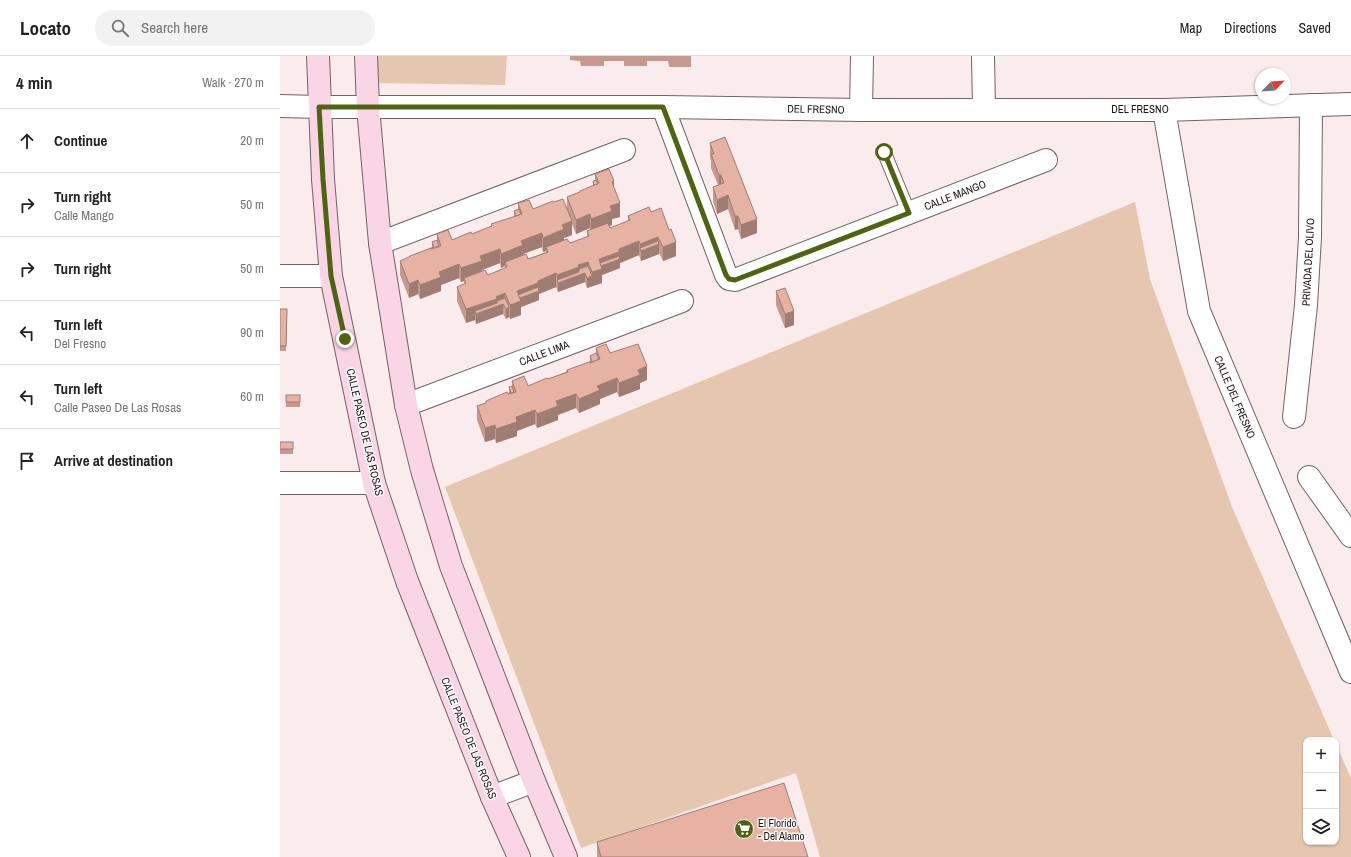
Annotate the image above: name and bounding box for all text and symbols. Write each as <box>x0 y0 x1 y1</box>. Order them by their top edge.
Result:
search box <box>95 10 375 46</box>
text: Locato <box>20 15 71 41</box>
icon: search <box>109 17 131 39</box>
text: Search here <box>141 17 208 38</box>
text: Map <box>1180 19 1202 37</box>
text: Directions <box>1224 19 1276 37</box>
text: Saved <box>1298 19 1331 37</box>
north arrow <box>1255 68 1291 104</box>
text: 4 min <box>16 71 52 94</box>
text: Walk · 270 m <box>202 74 264 91</box>
street label: DEL FRESNO <box>787 102 845 116</box>
street label: DEL FRESNO <box>1111 102 1169 116</box>
icon: ahead <box>16 130 38 152</box>
text: Continue <box>54 130 107 151</box>
text: 20 m <box>240 132 264 149</box>
route start <box>875 143 893 161</box>
street label: CALLE MANGO <box>922 177 988 213</box>
text: Turn right <box>54 186 111 207</box>
icon: right <box>16 194 38 216</box>
text: 50 m <box>240 196 264 213</box>
text: Calle Mango <box>54 207 114 224</box>
street label: PRIVADA DEL OLIVO <box>1299 218 1317 306</box>
icon: right <box>16 258 38 280</box>
text: Turn right <box>54 258 111 279</box>
text: 50 m <box>240 260 264 277</box>
text: Turn left <box>54 314 102 335</box>
icon: left <box>16 322 38 344</box>
text: 90 m <box>240 324 264 341</box>
route end <box>336 330 354 348</box>
text: Del Fresno <box>54 335 106 352</box>
street label: CALLE LIMA <box>517 337 572 369</box>
street label: CALLE DEL FRESNO <box>1211 354 1259 440</box>
street label: CALLE PASEO DE LAS ROSAS <box>344 367 386 497</box>
text: Turn left <box>54 378 102 399</box>
icon: left <box>16 386 38 408</box>
text: 60 m <box>240 388 264 405</box>
text: Calle Paseo De Las Rosas <box>54 399 181 416</box>
icon: arrive <box>16 450 38 472</box>
text: Arrive at destination <box>54 450 173 471</box>
street label: CALLE PASEO DE LAS ROSAS <box>438 675 500 801</box>
map controls <box>1303 737 1339 845</box>
button: + <box>1303 737 1339 773</box>
button: − <box>1303 773 1339 809</box>
button: layers <box>1303 809 1339 845</box>
place label: El Florido - Del Alamo <box>758 816 805 843</box>
supermarket icon: El Florido - Del Alamo <box>733 818 755 840</box>

